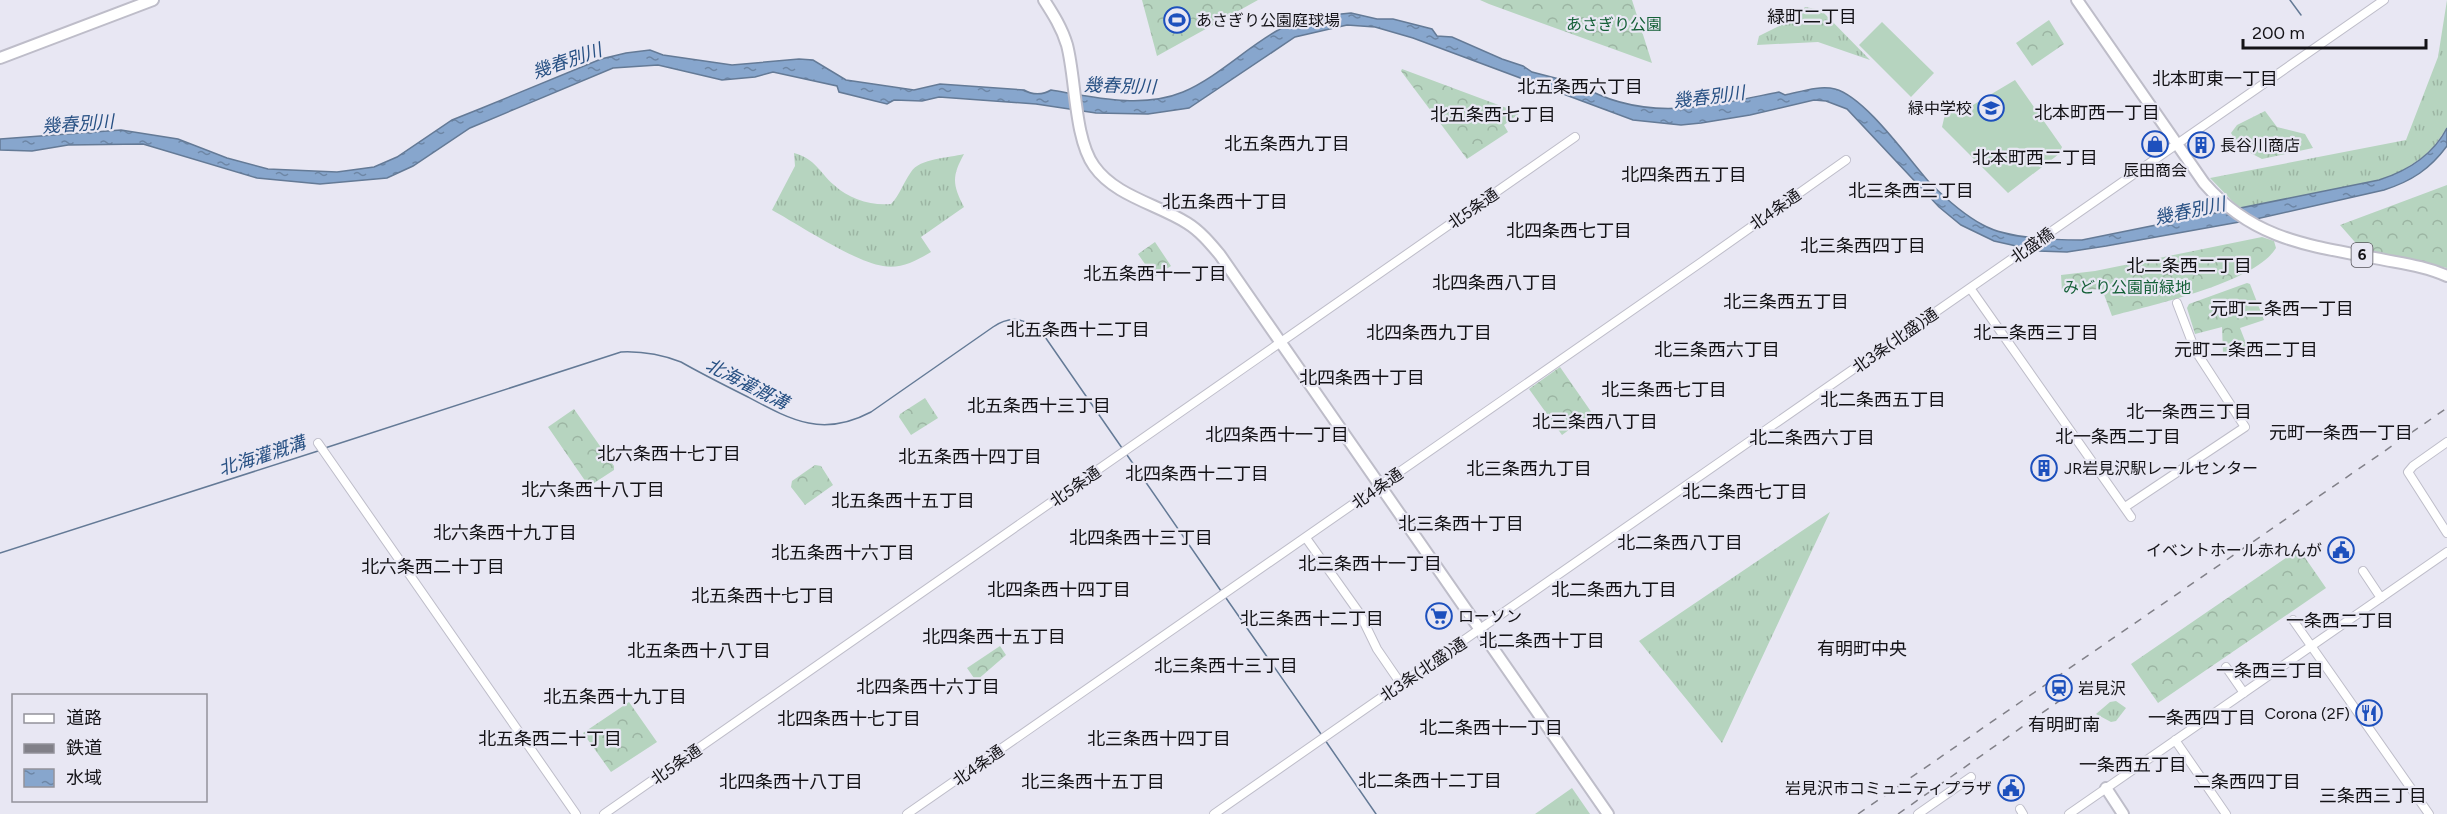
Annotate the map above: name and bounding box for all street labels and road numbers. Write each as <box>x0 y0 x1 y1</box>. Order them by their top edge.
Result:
street label: 北5条通 <box>1444 184 1502 233</box>
street label: 北4条通 <box>1746 185 1804 234</box>
street label: 北盛橋 <box>2007 224 2057 267</box>
road number: 6 <box>2352 243 2372 267</box>
street label: 北3条(北盛)通 <box>1849 304 1942 377</box>
street label: 北5条通 <box>1046 462 1104 511</box>
street label: 北4条通 <box>1348 464 1406 513</box>
street label: 北3条(北盛)通 <box>1377 634 1470 705</box>
street label: 北5条通 <box>647 740 705 789</box>
street label: 北4条通 <box>949 741 1007 790</box>

